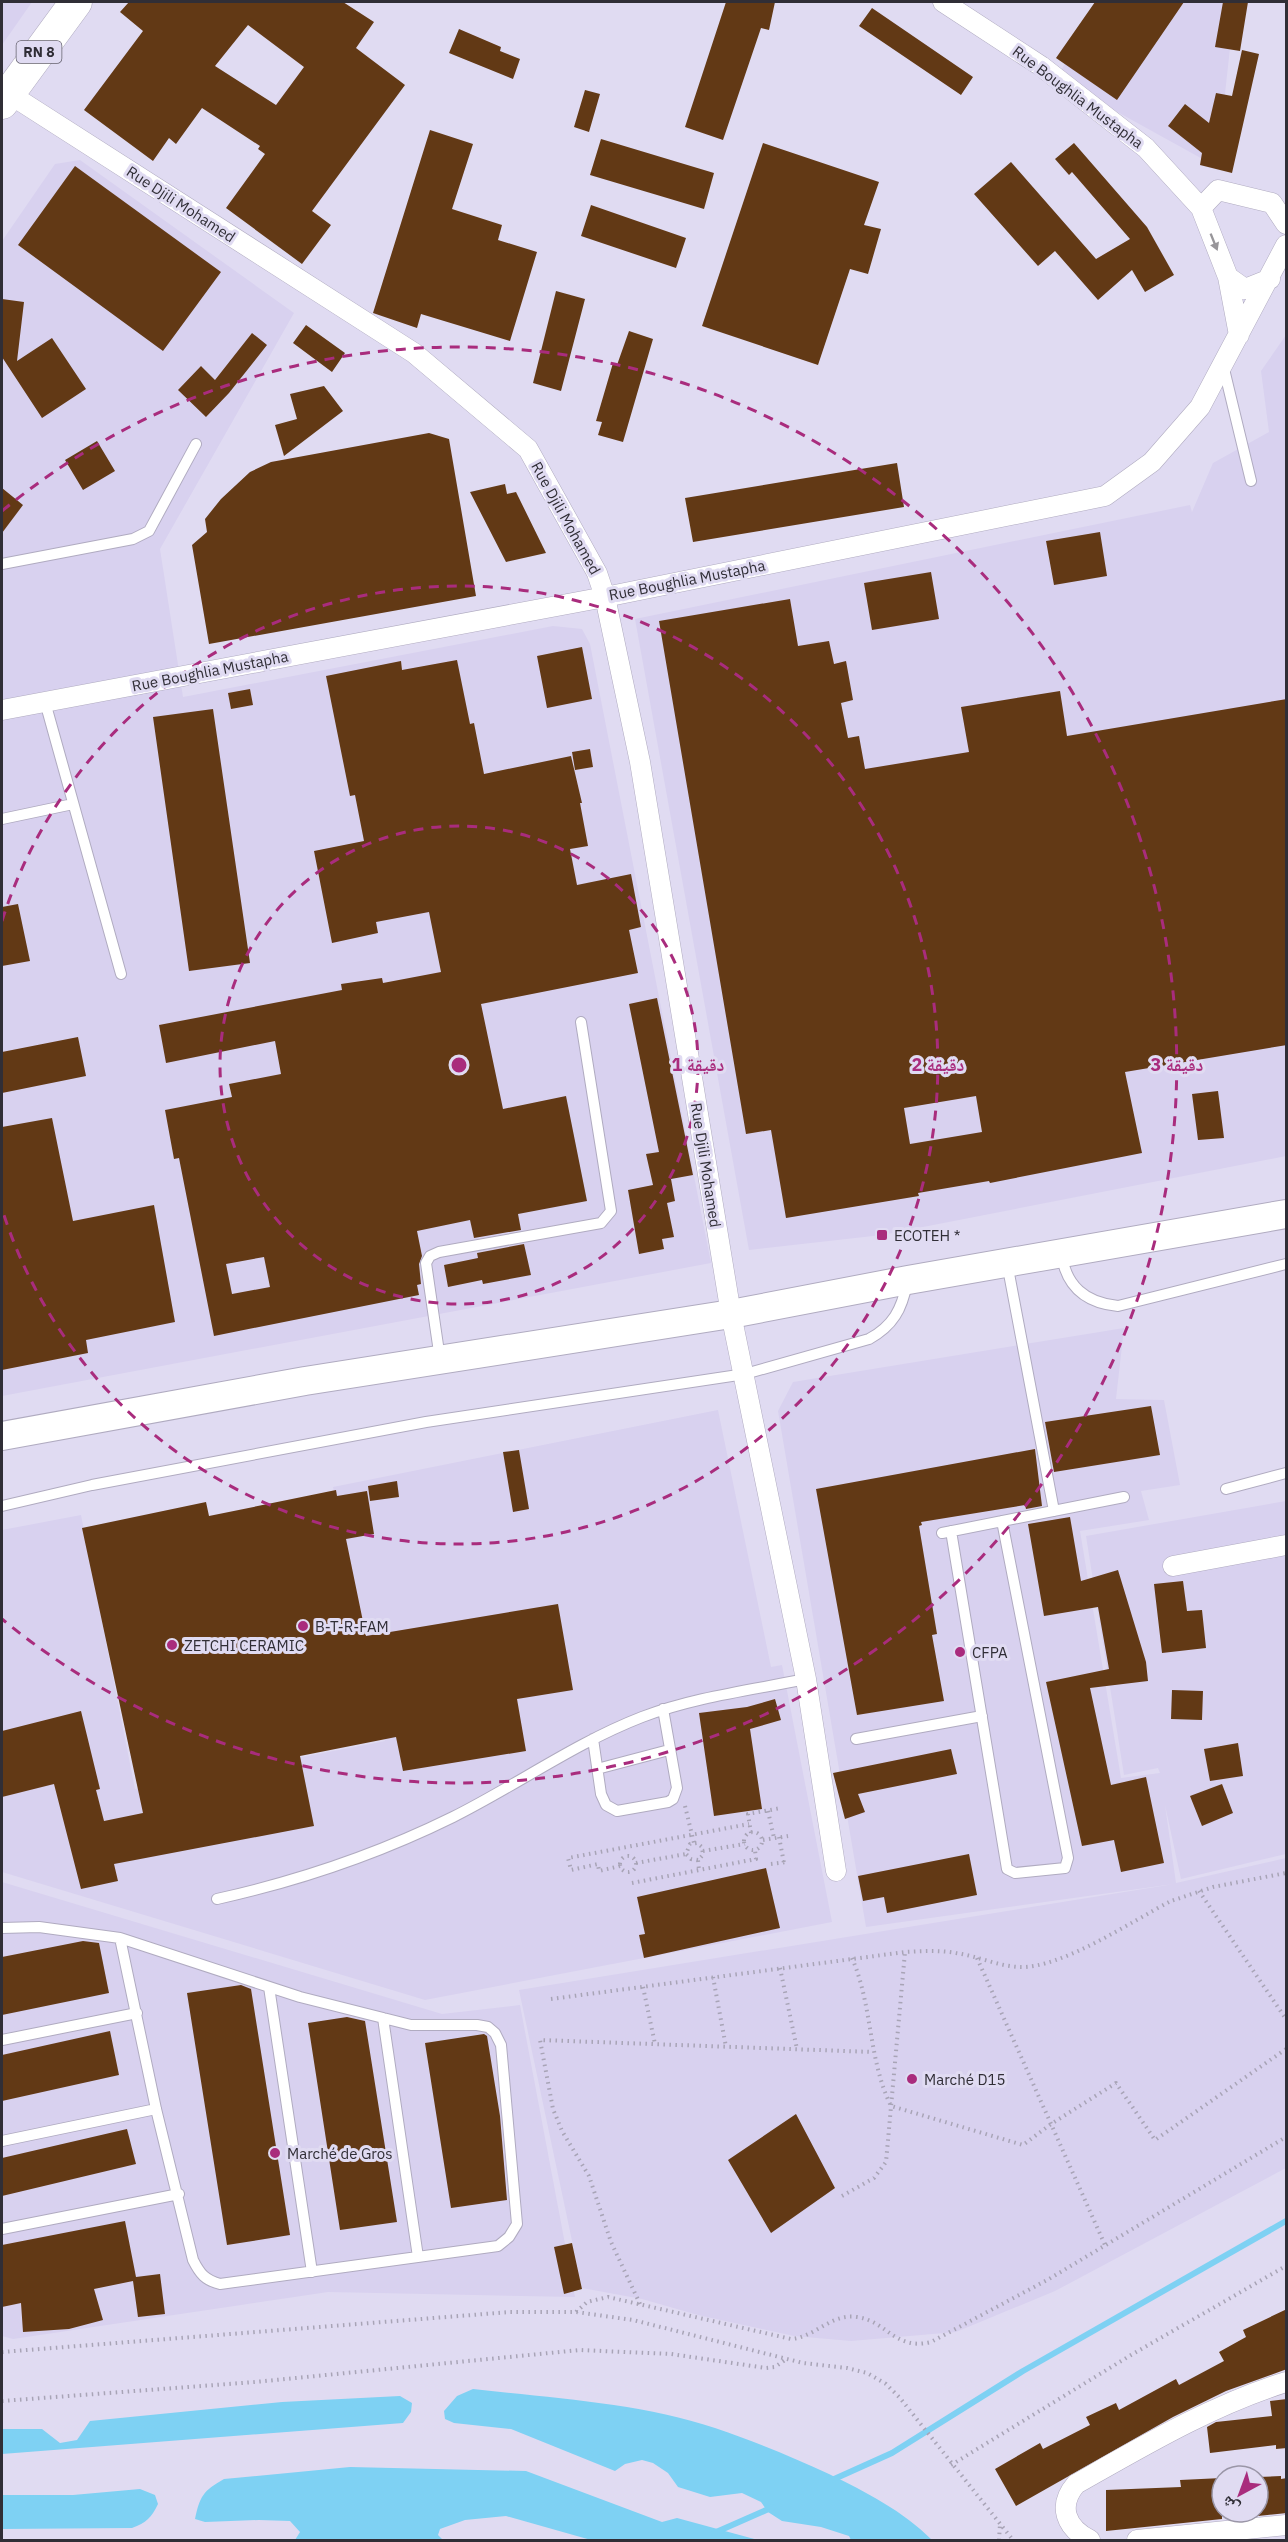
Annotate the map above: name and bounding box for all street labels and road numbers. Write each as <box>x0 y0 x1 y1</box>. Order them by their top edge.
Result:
road number: RN 8 <box>16 41 62 63</box>
street label: Rue Boughlia Mustapha <box>1009 42 1147 152</box>
street label: Rue Djili Mohamed <box>123 162 239 246</box>
street label: Rue Djili Mohamed <box>527 458 605 578</box>
street label: Rue Boughlia Mustapha <box>607 556 767 604</box>
street label: Rue Boughlia Mustapha <box>130 647 290 695</box>
street label: Rue Djili Mohamed <box>687 1101 725 1229</box>

